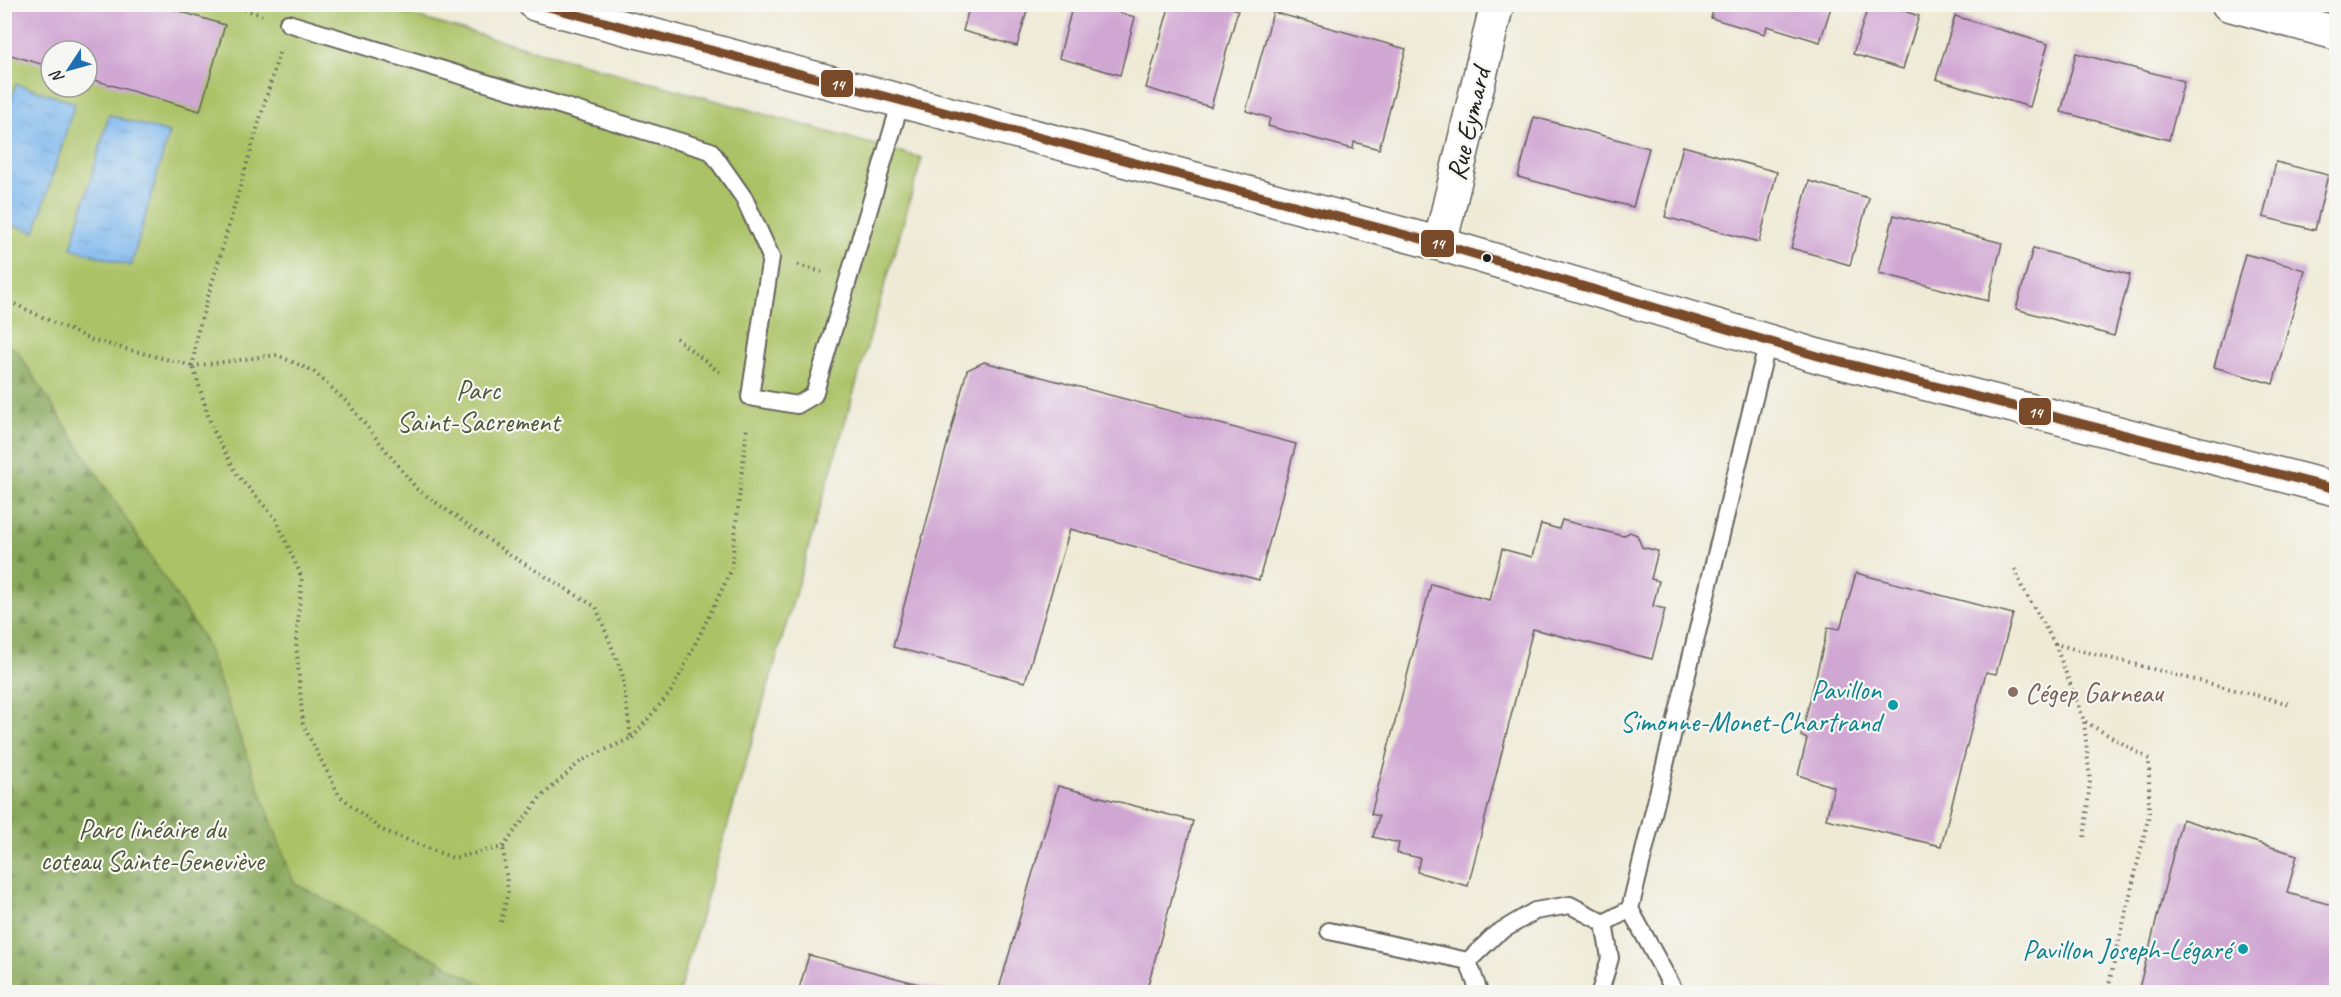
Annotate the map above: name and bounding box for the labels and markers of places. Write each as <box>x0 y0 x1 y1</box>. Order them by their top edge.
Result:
unlabelled marker <box>1481 252 1493 264</box>
place label: Pavillon Simonne-Monet-Chartrand <box>1620 672 1885 739</box>
place label: Cégep Garneau <box>2025 675 2165 710</box>
marker: Cégep Garneau <box>2006 685 2020 699</box>
marker: Pavillon Simonne-Monet-Chartrand <box>1886 698 1900 712</box>
place label: Pavillon Joseph-Légaré <box>2022 932 2235 967</box>
marker: Pavillon Joseph-Légaré <box>2236 942 2250 956</box>

